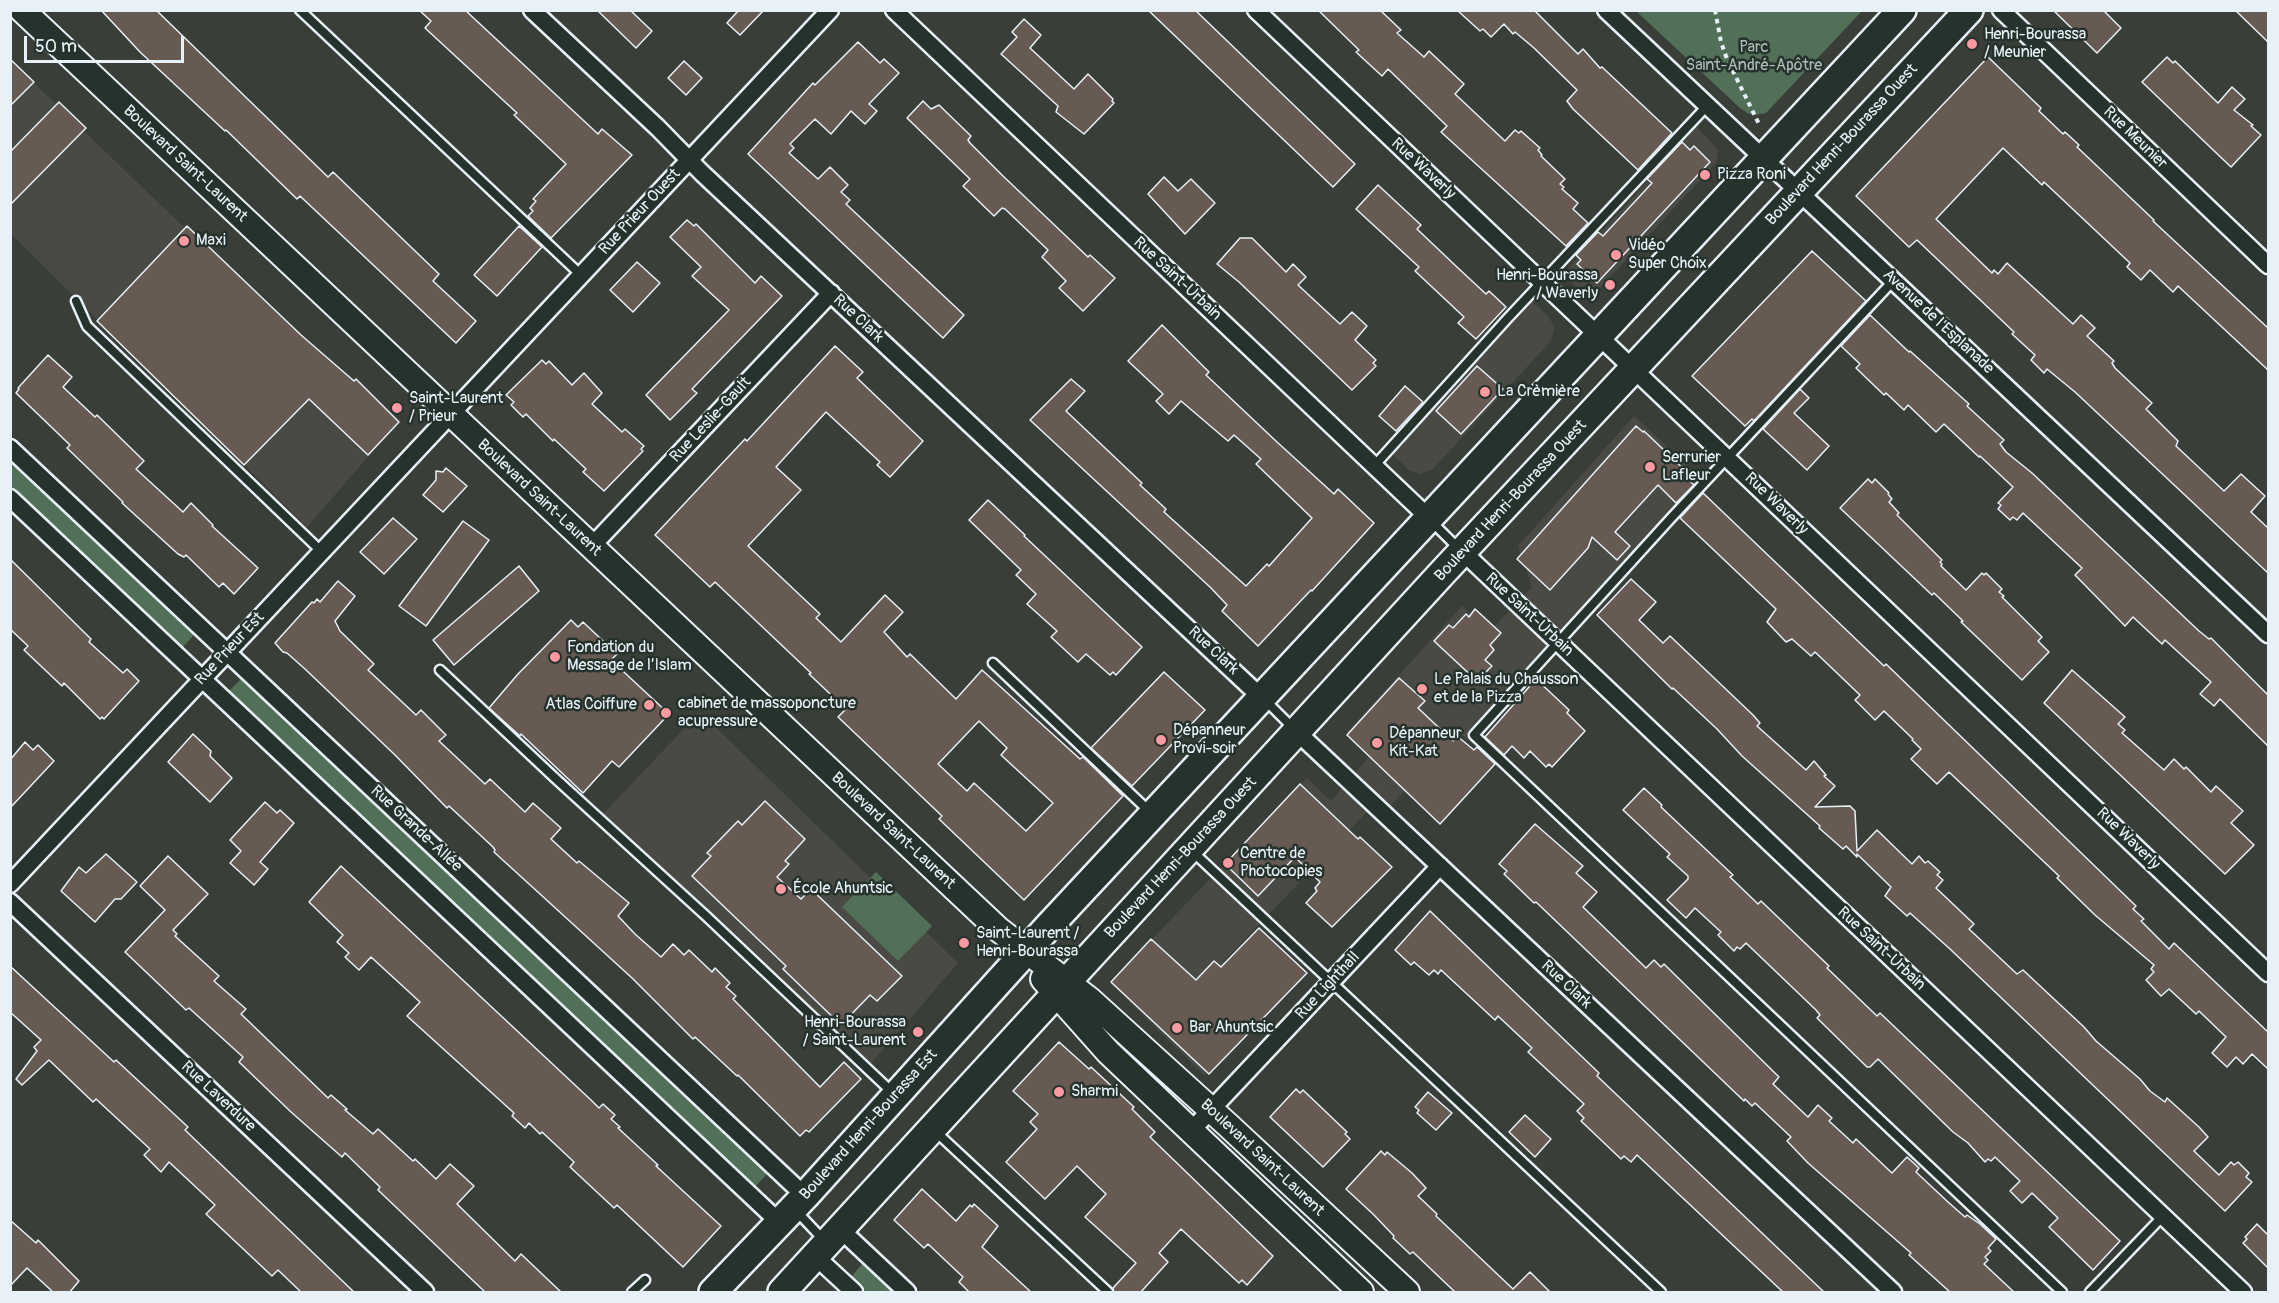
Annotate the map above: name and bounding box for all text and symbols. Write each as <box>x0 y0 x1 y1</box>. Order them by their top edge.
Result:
scale bar <box>27 24 188 62</box>
place label: Henri-Bourassa / Meunier <box>1984 25 2086 63</box>
text: 50 m <box>35 35 77 58</box>
marker: Henri-Bourassa / Meunier <box>1965 37 1979 51</box>
park label: Parc Saint-André-Apôtre <box>1686 38 1822 76</box>
street label: Boulevard Henri-Bourassa Ouest <box>1762 60 1922 230</box>
street label: Boulevard Saint-Laurent <box>119 101 251 227</box>
street label: Rue Meunier <box>2099 103 2171 173</box>
street label: Rue Waverly <box>1387 134 1459 204</box>
street label: Rue Prieur Ouest <box>595 165 685 259</box>
place label: Pizza Roni <box>1717 165 1786 185</box>
marker: Pizza Roni <box>1698 168 1712 182</box>
place label: Maxi <box>196 231 226 251</box>
street label: Rue Saint-Urbain <box>1129 233 1225 325</box>
marker: Maxi <box>177 234 191 248</box>
place label: Vidéo Super Choix <box>1628 236 1707 274</box>
marker: Vidéo Super Choix <box>1609 248 1623 262</box>
street label: Avenue de l'Esplanade <box>1878 265 1998 379</box>
place label: Henri-Bourassa / Waverly <box>1496 266 1598 304</box>
marker: Henri-Bourassa / Waverly <box>1603 278 1617 292</box>
street label: Rue Clark <box>829 291 887 347</box>
street label: Rue Leslie-Gault <box>666 373 756 467</box>
place label: La Crèmière <box>1497 382 1580 402</box>
marker: La Crèmière <box>1478 385 1492 399</box>
place label: Saint-Laurent / Prieur <box>409 389 503 427</box>
marker: Saint-Laurent / Prieur <box>390 401 404 415</box>
street label: Boulevard Henri-Bourassa Ouest <box>1431 416 1591 586</box>
street label: Boulevard Saint-Laurent <box>473 435 605 561</box>
place label: Serrurier Lafleur <box>1662 448 1721 486</box>
marker: Serrurier Lafleur <box>1643 460 1657 474</box>
street label: Rue Waverly <box>1740 469 1812 539</box>
street label: Rue Saint-Urbain <box>1481 569 1577 661</box>
street label: Rue Prieur Est <box>191 609 269 689</box>
street label: Rue Clark <box>1184 623 1242 679</box>
place label: Fondation du Message de l’Islam <box>567 638 692 676</box>
marker: Fondation du Message de l’Islam <box>548 650 562 664</box>
place label: Le Palais du Chausson et de la Pizza <box>1434 670 1578 708</box>
marker: Le Palais du Chausson et de la Pizza <box>1415 682 1429 696</box>
place label: cabinet de massoponcture acupressure <box>678 694 856 732</box>
place label: Atlas Coiffure <box>545 695 637 715</box>
marker: Atlas Coiffure <box>642 698 656 712</box>
marker: cabinet de massoponcture acupressure <box>659 706 673 720</box>
place label: Dépanneur Provi-soir <box>1173 721 1246 759</box>
place label: Dépanneur Kit-Kat <box>1389 724 1462 762</box>
marker: Dépanneur Provi-soir <box>1154 733 1168 747</box>
marker: Dépanneur Kit-Kat <box>1370 736 1384 750</box>
street label: Boulevard Saint-Laurent <box>827 768 959 894</box>
street label: Boulevard Henri-Bourassa Ouest <box>1101 773 1261 943</box>
street label: Rue Grande-Allée <box>366 782 466 876</box>
street label: Rue Waverly <box>2092 804 2164 874</box>
place label: Centre de Photocopies <box>1240 844 1322 882</box>
marker: Centre de Photocopies <box>1221 856 1235 870</box>
place label: École Ahuntsic <box>793 879 893 899</box>
marker: École Ahuntsic <box>774 882 788 896</box>
street label: Rue Saint-Urbain <box>1833 903 1929 995</box>
place label: Saint-Laurent / Henri-Bourassa <box>976 924 1079 962</box>
marker: Saint-Laurent / Henri-Bourassa <box>957 936 971 950</box>
street label: Rue Lighthall <box>1292 948 1364 1024</box>
street label: Rue Clark <box>1537 957 1595 1013</box>
place label: Henri-Bourassa / Saint-Laurent <box>803 1013 906 1051</box>
place label: Bar Ahuntsic <box>1189 1018 1274 1038</box>
marker: Bar Ahuntsic <box>1170 1021 1184 1035</box>
marker: Henri-Bourassa / Saint-Laurent <box>911 1025 925 1039</box>
street label: Boulevard Henri-Bourassa Est <box>796 1046 942 1204</box>
street label: Rue Laverdure <box>177 1058 259 1136</box>
place label: Sharmi <box>1071 1082 1118 1102</box>
marker: Sharmi <box>1052 1085 1066 1099</box>
street label: Boulevard Saint-Laurent <box>1196 1095 1328 1221</box>

